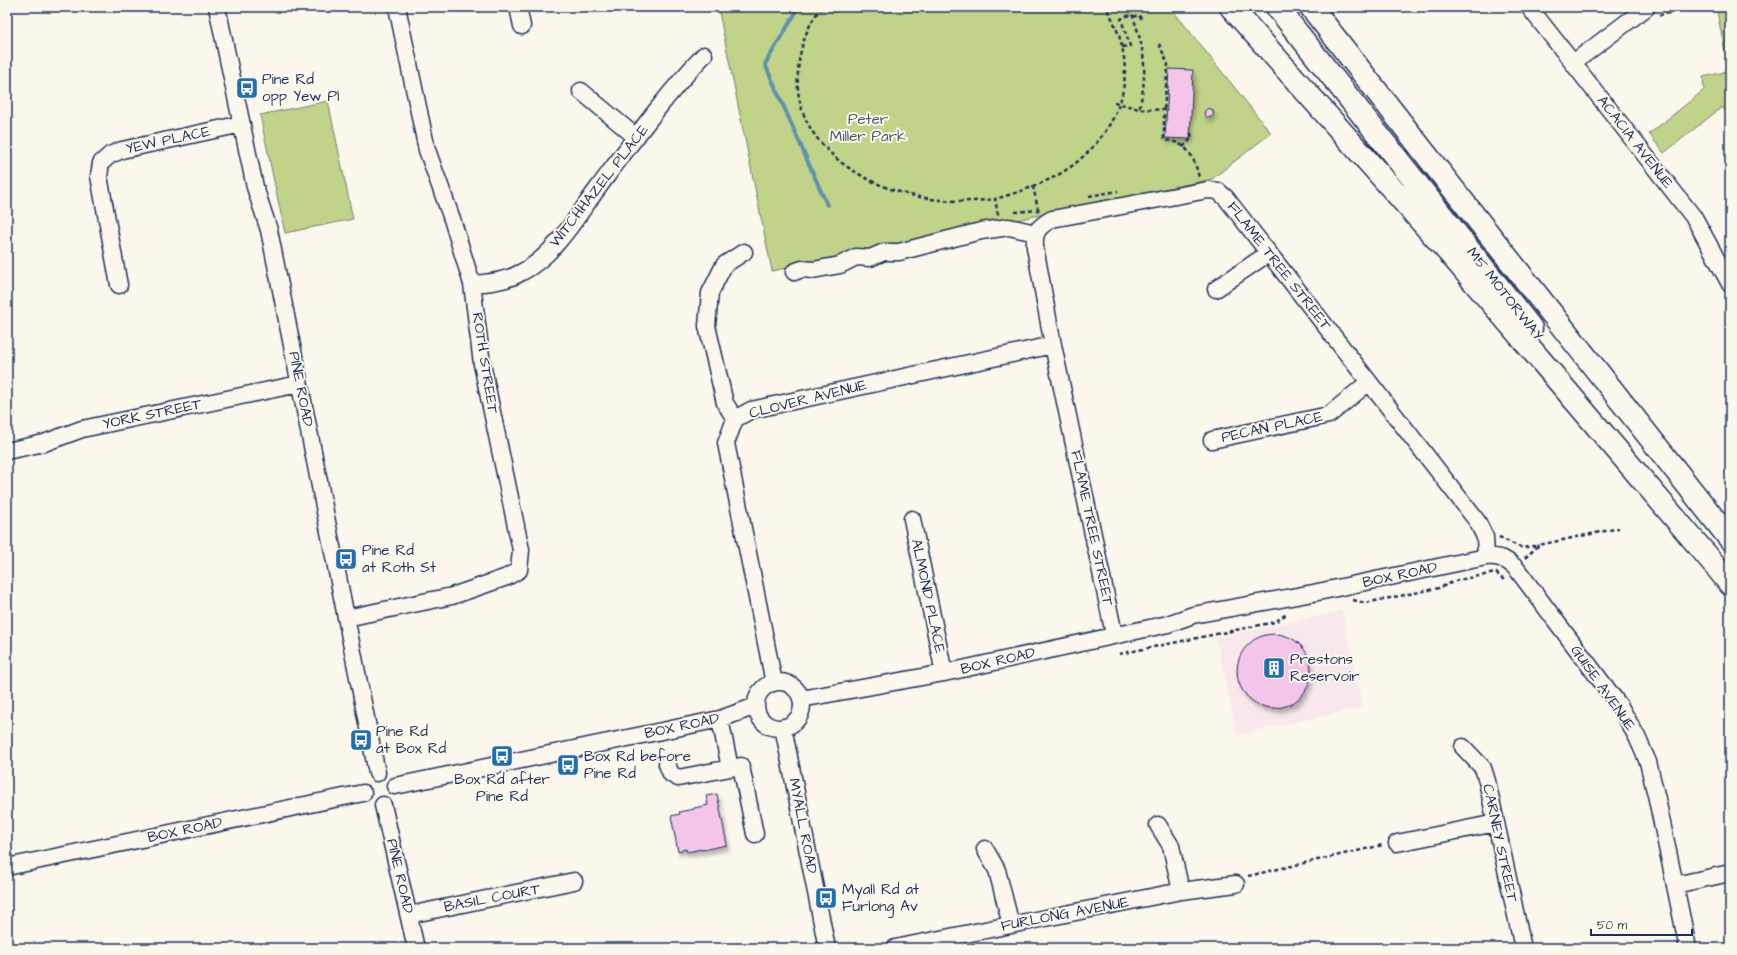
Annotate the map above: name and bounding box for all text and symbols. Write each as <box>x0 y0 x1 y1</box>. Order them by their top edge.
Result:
place label: Pine Rd opp Yew Pl <box>262 69 339 107</box>
bus stop icon: Pine Rd opp Yew Pl <box>234 75 260 101</box>
street label: ACACIA AVENUE <box>1592 91 1678 193</box>
park label: Peter Miller Park <box>830 109 906 147</box>
street label: WITCHHAZEL PLACE <box>544 120 654 252</box>
street label: YEW PLACE <box>124 121 212 159</box>
street label: FLAME TREE STREET <box>1222 197 1336 335</box>
street label: M5 MOTORWAY <box>1462 243 1548 345</box>
street label: ROTH STREET <box>467 311 503 416</box>
street label: PINE ROAD <box>283 350 319 429</box>
street label: CLOVER AVENUE <box>747 374 869 424</box>
street label: YORK STREET <box>101 393 204 435</box>
street label: PECAN PLACE <box>1219 406 1325 448</box>
street label: FLAME TREE STREET <box>1065 448 1119 608</box>
street label: ALMOND PLACE <box>906 537 950 655</box>
place label: Pine Rd at Roth St <box>362 540 436 578</box>
bus stop icon: Pine Rd at Roth St <box>333 546 359 572</box>
street label: BOX ROAD <box>1361 557 1440 593</box>
street label: GUISE AVENUE <box>1566 641 1640 735</box>
street label: BOX ROAD <box>959 642 1038 680</box>
place label: Prestons Reservoir <box>1290 649 1360 687</box>
building icon: Prestons Reservoir <box>1261 655 1287 681</box>
street label: BOX ROAD <box>643 708 722 744</box>
place label: Pine Rd at Box Rd <box>376 721 447 759</box>
bus stop icon: Pine Rd at Box Rd <box>348 727 374 753</box>
bus stop icon: Box Rd after Pine Rd <box>489 743 515 769</box>
place label: Box Rd before Pine Rd <box>584 746 691 784</box>
bus stop icon: Box Rd before Pine Rd <box>555 752 581 778</box>
place label: Box Rd after Pine Rd <box>454 769 550 807</box>
street label: MYALL ROAD <box>783 776 823 876</box>
street label: CARNEY STREET <box>1477 782 1523 905</box>
street label: BOX ROAD <box>146 812 225 848</box>
street label: PINE ROAD <box>381 837 419 916</box>
street label: BASIL COURT <box>442 878 543 918</box>
place label: Myall Rd at Furlong Av <box>842 879 919 918</box>
bus stop icon: Myall Rd at Furlong Av <box>813 885 839 911</box>
street label: FURLONG AVENUE <box>999 891 1131 937</box>
scale bar <box>1591 911 1692 937</box>
text: 50 m <box>1597 917 1628 934</box>

